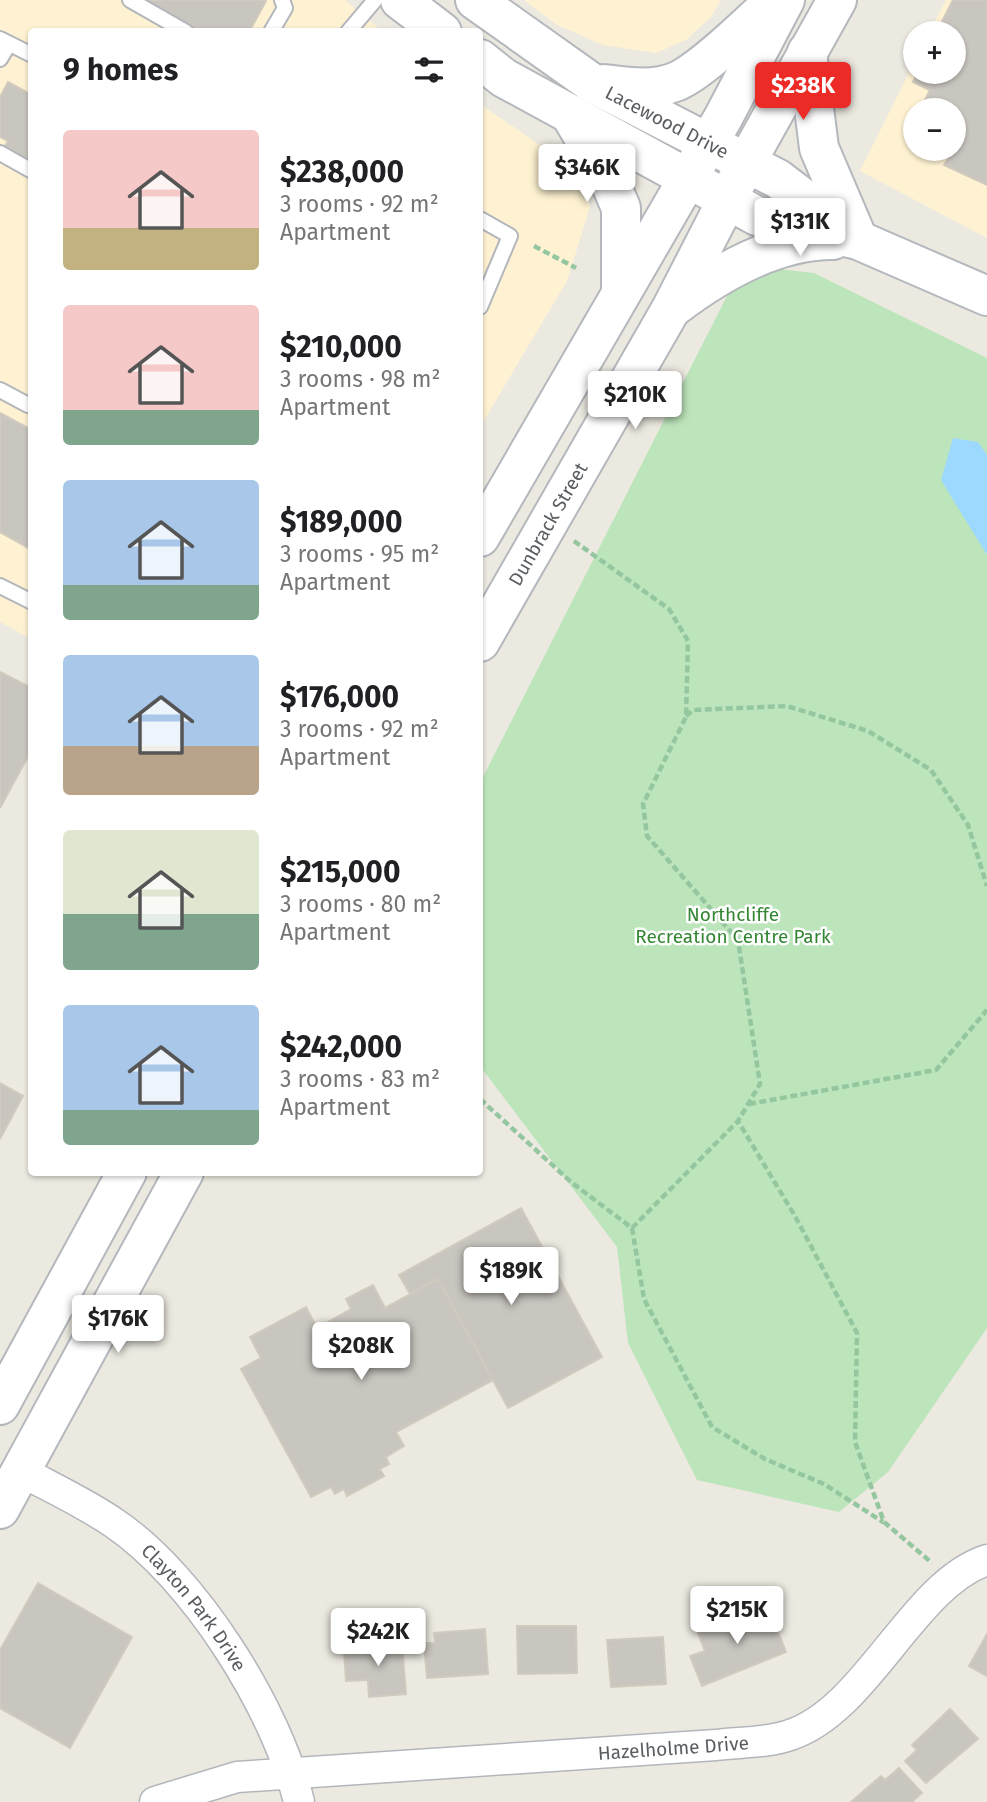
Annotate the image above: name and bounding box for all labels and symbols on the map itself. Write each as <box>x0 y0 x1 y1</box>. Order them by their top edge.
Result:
pin: $238K <box>754 62 852 122</box>
street label: Lacewood Drive <box>601 81 732 164</box>
pin: $346K <box>538 144 636 204</box>
pin: $131K <box>751 198 849 258</box>
pin: $210K <box>586 372 684 431</box>
street label: Dunbrack Street <box>504 458 593 590</box>
park label: Northcliffe Recreation Centre Park <box>635 903 831 948</box>
pin: $189K <box>462 1248 560 1307</box>
pin: $176K <box>69 1296 167 1355</box>
pin: $208K <box>312 1322 410 1382</box>
street label: Clayton Park Drive <box>137 1539 251 1676</box>
pin: $215K <box>688 1586 786 1646</box>
pin: $242K <box>329 1608 427 1668</box>
street label: Hazelholme Drive <box>597 1731 750 1765</box>

